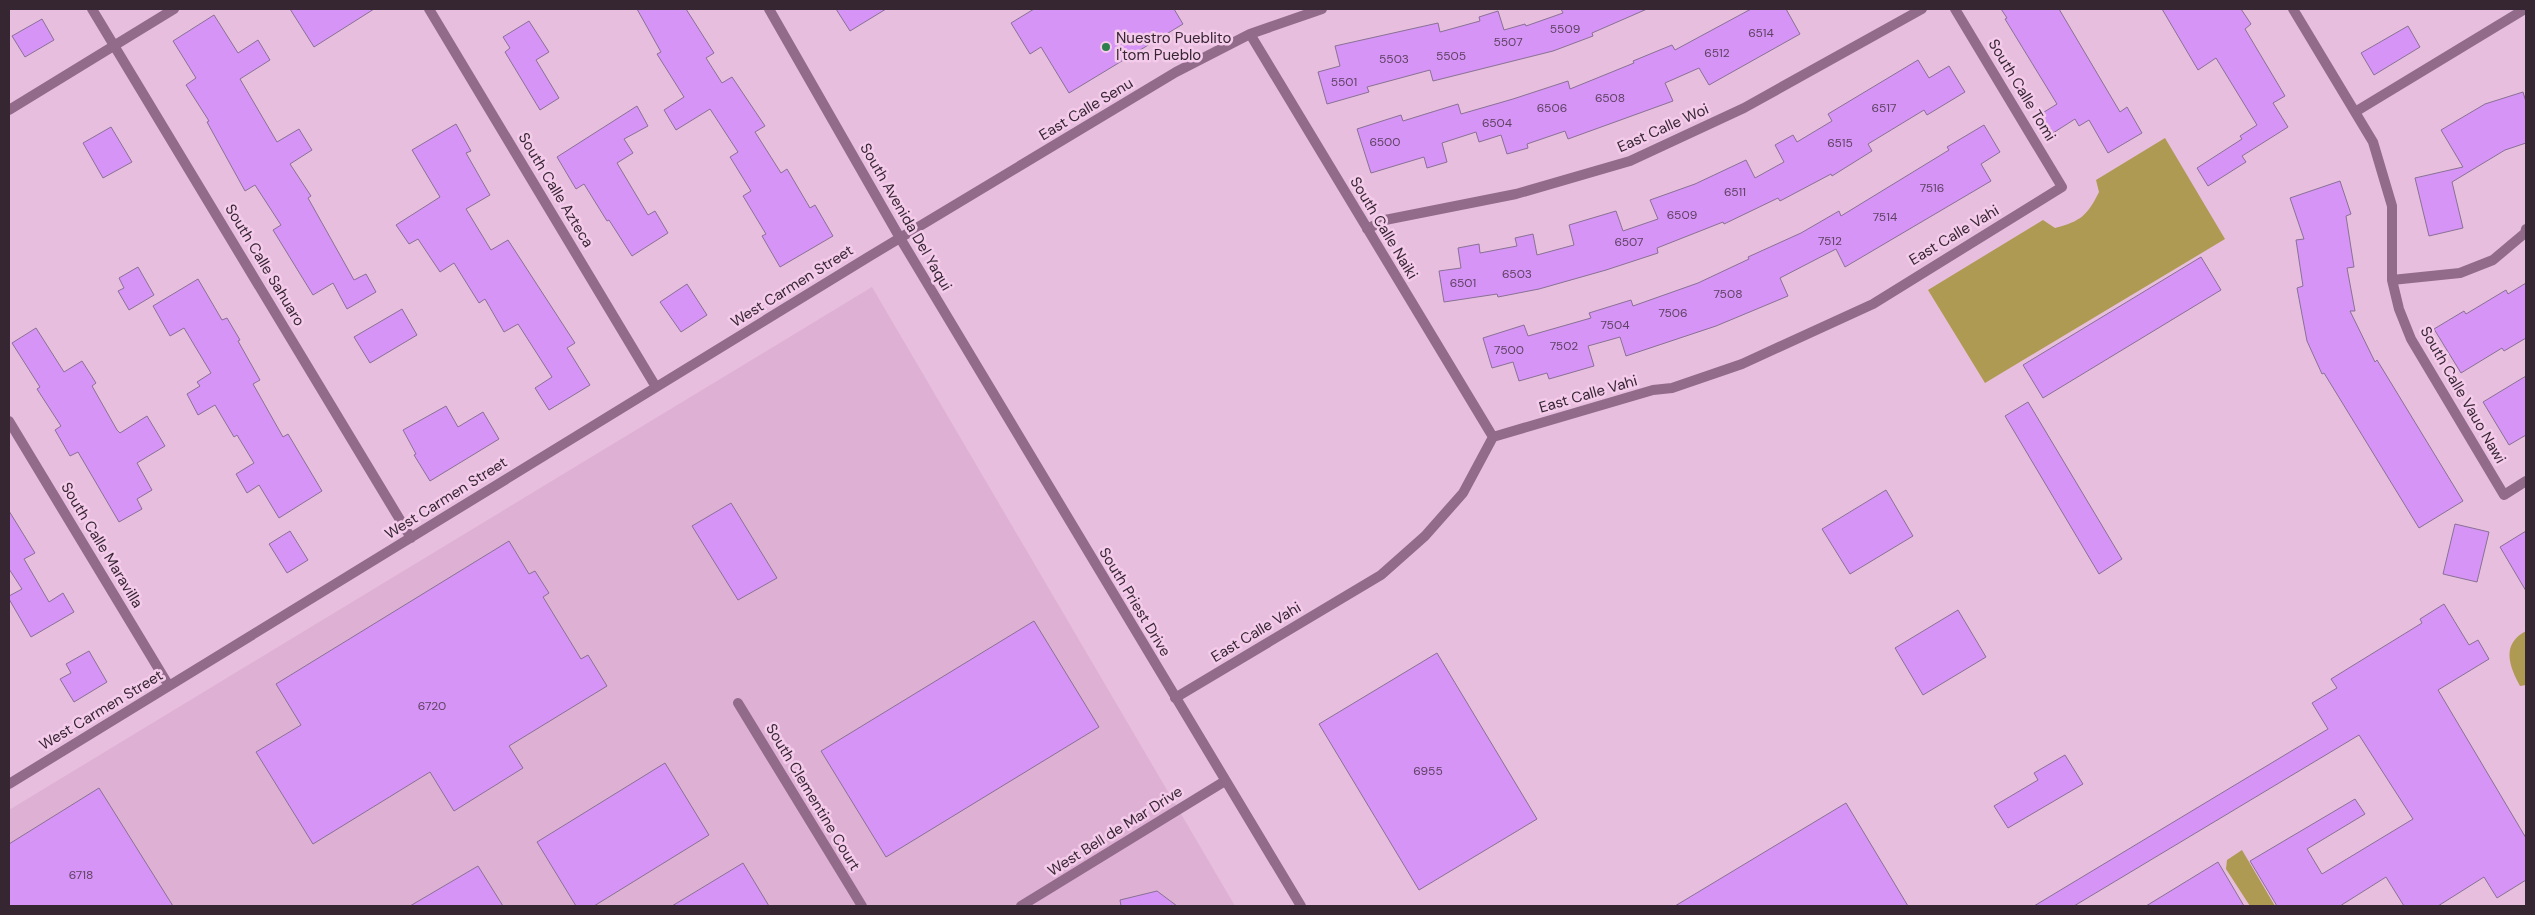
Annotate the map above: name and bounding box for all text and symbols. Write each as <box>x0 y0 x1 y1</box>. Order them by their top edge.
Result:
house number: 5509 <box>1550 21 1580 37</box>
house number: 6514 <box>1748 25 1774 41</box>
place label: Nuestro Pueblito I'tom Pueblo <box>1116 28 1232 65</box>
house number: 5507 <box>1493 34 1523 50</box>
street label: South Calle Tomi <box>1984 35 2060 145</box>
marker: Nuestro Pueblito I'tom Pueblo <box>1100 41 1112 53</box>
house number: 6512 <box>1704 45 1730 61</box>
house number: 5505 <box>1436 48 1466 64</box>
house number: 5503 <box>1379 51 1409 67</box>
street label: East Calle Senu <box>1035 73 1137 145</box>
house number: 5501 <box>1331 74 1357 90</box>
house number: 6508 <box>1595 90 1625 106</box>
street label: East Calle Woi <box>1614 99 1712 157</box>
house number: 6506 <box>1537 100 1567 116</box>
house number: 6517 <box>1872 100 1896 116</box>
house number: 6504 <box>1482 115 1512 131</box>
street label: South Calle Azteca <box>514 129 598 251</box>
house number: 6500 <box>1369 134 1401 150</box>
house number: 6515 <box>1827 135 1853 151</box>
street label: South Avenida Del Yaqui <box>856 140 956 294</box>
street label: South Calle Naiki <box>1346 173 1422 283</box>
house number: 7516 <box>1920 180 1944 196</box>
house number: 6511 <box>1724 184 1746 200</box>
street label: South Calle Sahuaro <box>221 200 309 330</box>
street label: East Calle Vahi <box>1905 200 2003 270</box>
house number: 6509 <box>1667 207 1697 223</box>
house number: 7514 <box>1873 209 1897 225</box>
house number: 7512 <box>1818 233 1842 249</box>
house number: 6507 <box>1614 234 1644 250</box>
street label: West Carmen Street <box>727 240 857 332</box>
house number: 6503 <box>1502 266 1532 282</box>
house number: 6501 <box>1450 275 1476 291</box>
house number: 7508 <box>1714 286 1742 302</box>
house number: 7506 <box>1658 305 1688 321</box>
house number: 7504 <box>1601 317 1629 333</box>
street label: South Calle Vauo Nawi <box>2416 323 2510 467</box>
house number: 7502 <box>1550 338 1578 354</box>
house number: 7500 <box>1494 342 1524 358</box>
street label: East Calle Vahi <box>1537 370 1639 418</box>
street label: West Carmen Street <box>381 452 511 544</box>
street label: South Calle Maravilla <box>57 478 147 612</box>
street label: South Priest Drive <box>1095 544 1175 660</box>
street label: East Calle Vahi <box>1207 597 1305 667</box>
street label: West Carmen Street <box>35 665 167 755</box>
house number: 6720 <box>418 698 446 714</box>
street label: South Clementine Court <box>761 720 865 874</box>
house number: 6955 <box>1413 763 1443 779</box>
street label: West Bell de Mar Drive <box>1044 781 1186 881</box>
house number: 6718 <box>69 867 93 883</box>

